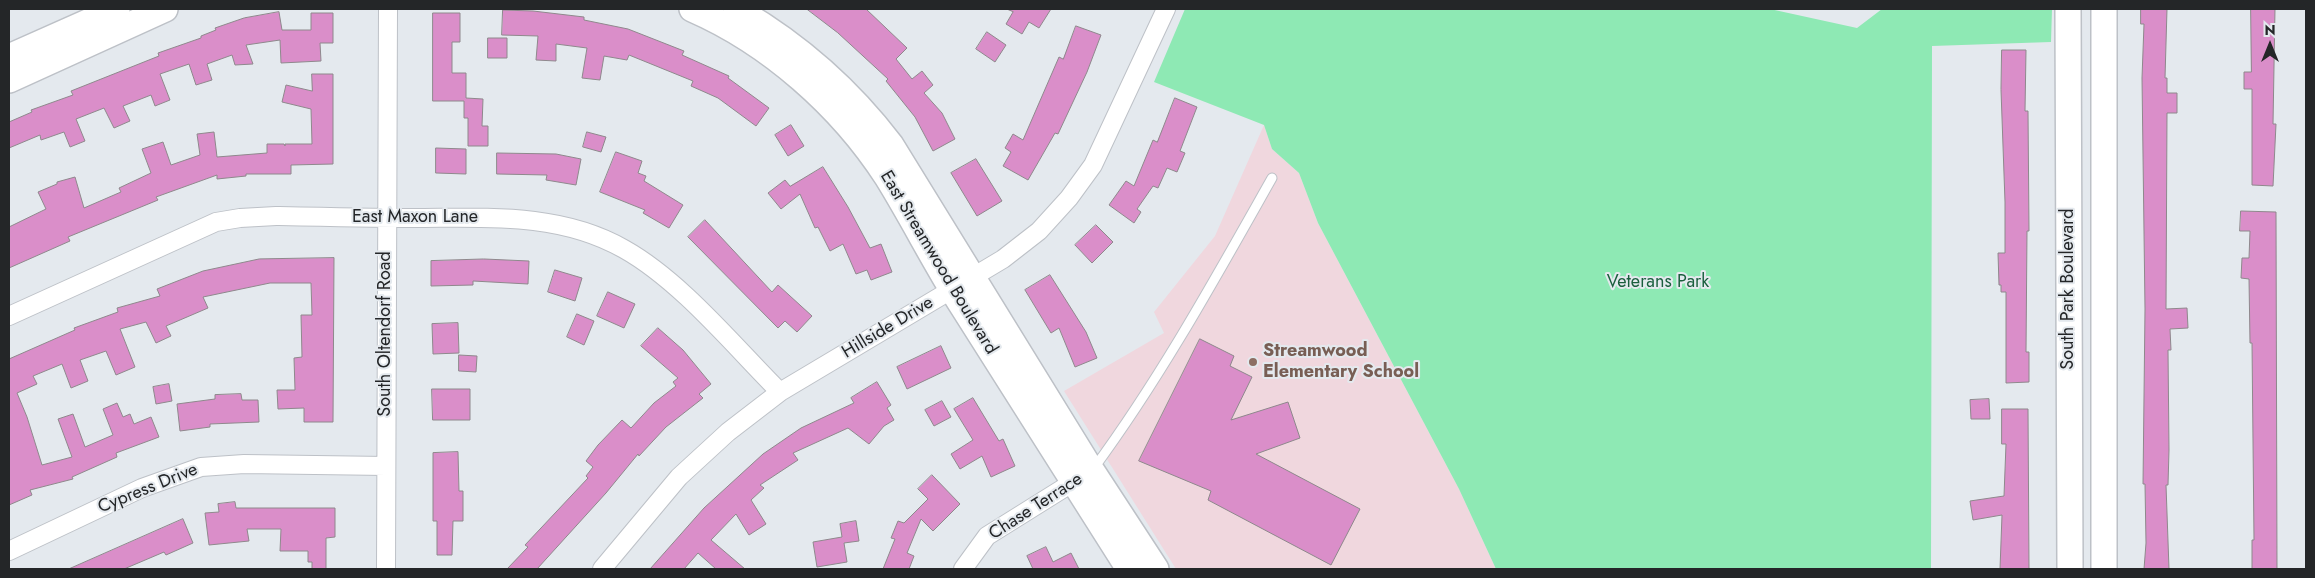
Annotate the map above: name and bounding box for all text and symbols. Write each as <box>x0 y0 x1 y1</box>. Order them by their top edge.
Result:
north arrow <box>2245 20 2295 70</box>
text: N <box>2264 20 2276 40</box>
street label: East Streamwood Boulevard <box>875 167 1001 359</box>
street label: East Maxon Lane <box>352 207 478 229</box>
street label: South Park Boulevard <box>2058 208 2080 370</box>
street label: South Oltendorf Road <box>375 251 397 417</box>
park label: Veterans Park <box>1607 272 1709 294</box>
street label: Hillside Drive <box>838 292 938 364</box>
place label: Streamwood Elementary School <box>1263 341 1419 384</box>
marker: Streamwood Elementary School <box>1247 356 1259 368</box>
street label: Cypress Drive <box>95 459 201 519</box>
street label: Chase Terrace <box>985 469 1087 545</box>

